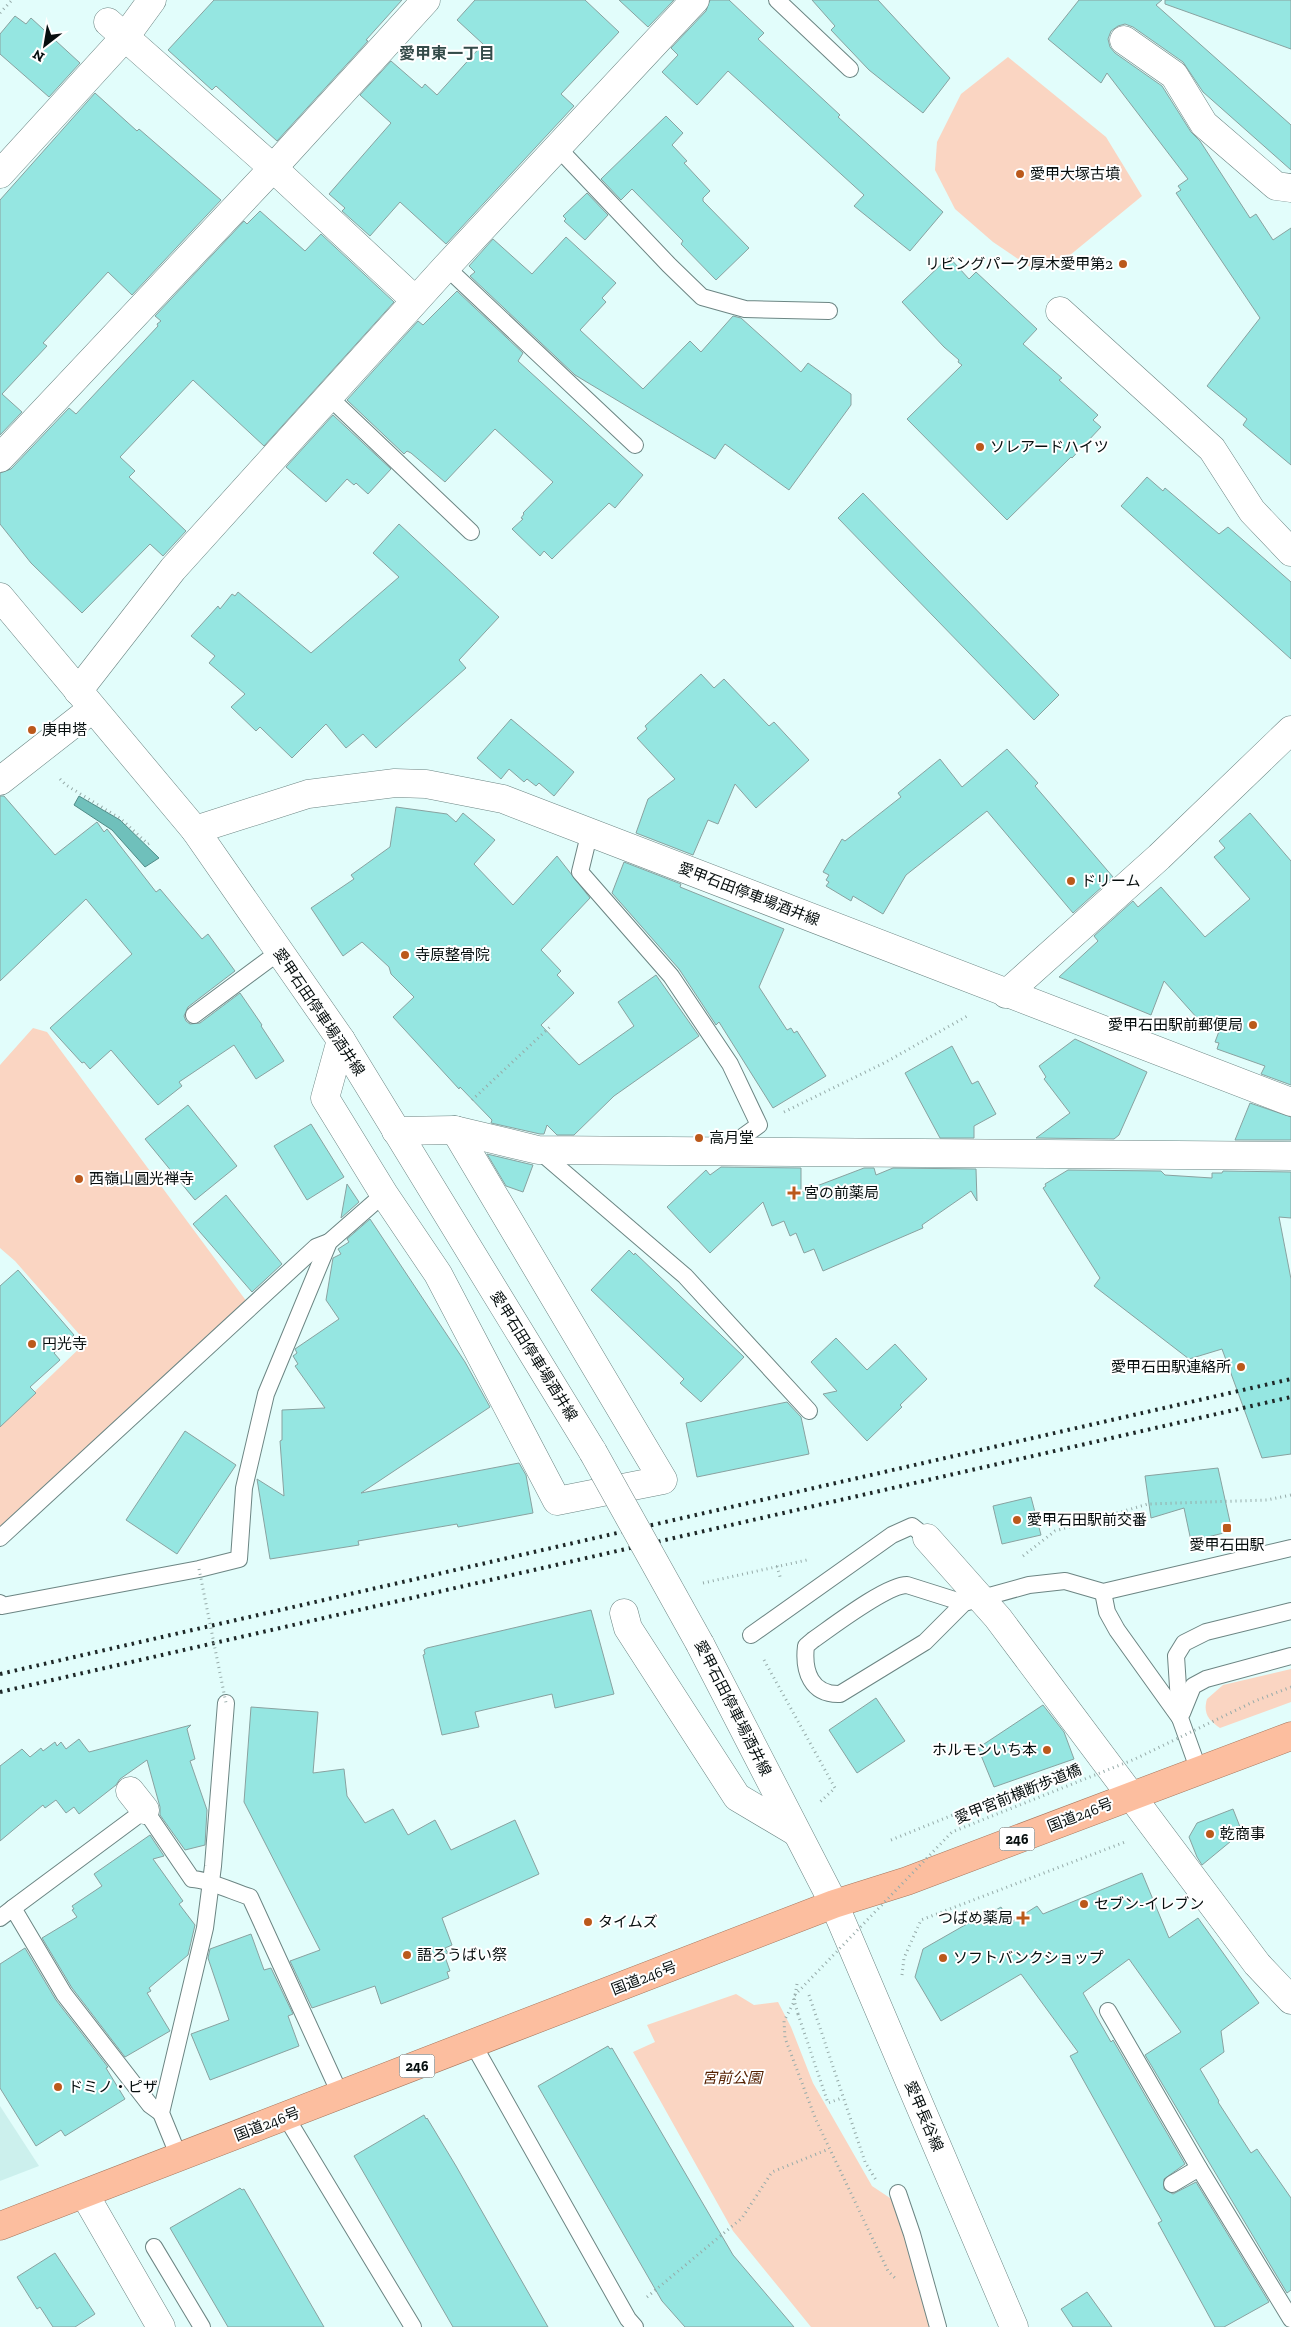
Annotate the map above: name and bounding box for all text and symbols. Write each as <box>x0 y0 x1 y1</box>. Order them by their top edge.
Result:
north arrow <box>20 20 70 70</box>
district label: 愛甲東一丁目 <box>399 44 495 63</box>
text: N <box>29 46 48 66</box>
place label: 愛甲大塚古墳 <box>1030 165 1120 183</box>
marker: 愛甲大塚古墳 <box>1014 168 1026 180</box>
place label: リビングパーク厚木愛甲第2 <box>925 255 1113 273</box>
marker: リビングパーク厚木愛甲第2 <box>1117 258 1129 270</box>
place label: ソレアードハイツ <box>990 438 1109 456</box>
marker: ソレアードハイツ <box>974 441 986 453</box>
place label: 庚申塔 <box>42 721 87 739</box>
marker: 庚申塔 <box>26 724 38 736</box>
street label: 愛甲石田停車場酒井線 <box>676 859 822 929</box>
place label: ドリーム <box>1081 872 1141 890</box>
marker: ドリーム <box>1065 875 1077 887</box>
street label: 愛甲石田停車場酒井線 <box>270 945 368 1079</box>
place label: 寺原整骨院 <box>415 946 490 964</box>
marker: 寺原整骨院 <box>399 949 411 961</box>
place label: 愛甲石田駅前郵便局 <box>1108 1016 1243 1034</box>
marker: 愛甲石田駅前郵便局 <box>1247 1019 1259 1031</box>
place label: 高月堂 <box>709 1129 754 1147</box>
marker: 高月堂 <box>693 1132 705 1144</box>
place label: 西嶺山圓光禅寺 <box>89 1170 194 1188</box>
marker: 西嶺山圓光禅寺 <box>73 1173 85 1185</box>
place label: 宮の前薬局 <box>804 1184 879 1202</box>
marker: 宮の前薬局 <box>788 1187 800 1199</box>
street label: 愛甲石田停車場酒井線 <box>487 1288 581 1424</box>
place label: 円光寺 <box>42 1335 87 1353</box>
marker: 円光寺 <box>26 1338 38 1350</box>
place label: 愛甲石田駅連絡所 <box>1111 1358 1231 1376</box>
marker: 愛甲石田駅連絡所 <box>1235 1361 1247 1373</box>
place label: 愛甲石田駅前交番 <box>1027 1511 1147 1529</box>
marker: 愛甲石田駅前交番 <box>1011 1514 1023 1526</box>
marker: 愛甲石田駅 <box>1221 1522 1233 1534</box>
place label: 愛甲石田駅 <box>1189 1536 1265 1554</box>
street label: 愛甲石田停車場酒井線 <box>691 1637 775 1779</box>
place label: ホルモンいち本 <box>932 1741 1037 1759</box>
marker: ホルモンいち本 <box>1041 1744 1053 1756</box>
street label: 愛甲宮前横断歩道橋 <box>952 1760 1084 1828</box>
street label: 国道246号 <box>1045 1794 1115 1836</box>
place label: 乾商事 <box>1220 1825 1265 1843</box>
road number: 246 <box>1000 1828 1034 1850</box>
marker: 乾商事 <box>1204 1828 1216 1840</box>
place label: セブン-イレブン <box>1094 1895 1204 1913</box>
marker: セブン-イレブン <box>1078 1898 1090 1910</box>
place label: つばめ薬局 <box>938 1909 1013 1927</box>
marker: つばめ薬局 <box>1017 1912 1029 1924</box>
place label: タイムズ <box>598 1913 658 1931</box>
marker: タイムズ <box>582 1916 594 1928</box>
place label: 語ろうばい祭 <box>417 1946 507 1964</box>
marker: 語ろうばい祭 <box>401 1949 413 1961</box>
place label: ソフトバンクショップ <box>953 1949 1104 1967</box>
marker: ソフトバンクショップ <box>937 1952 949 1964</box>
street label: 国道246号 <box>609 1957 679 1999</box>
road number: 246 <box>400 2054 434 2078</box>
park label: 宮前公園 <box>702 2069 764 2087</box>
place label: ドミノ・ピザ <box>68 2078 158 2096</box>
street label: 愛甲長谷線 <box>901 2078 947 2154</box>
marker: ドミノ・ピザ <box>52 2081 64 2093</box>
street label: 国道246号 <box>232 2103 302 2145</box>

